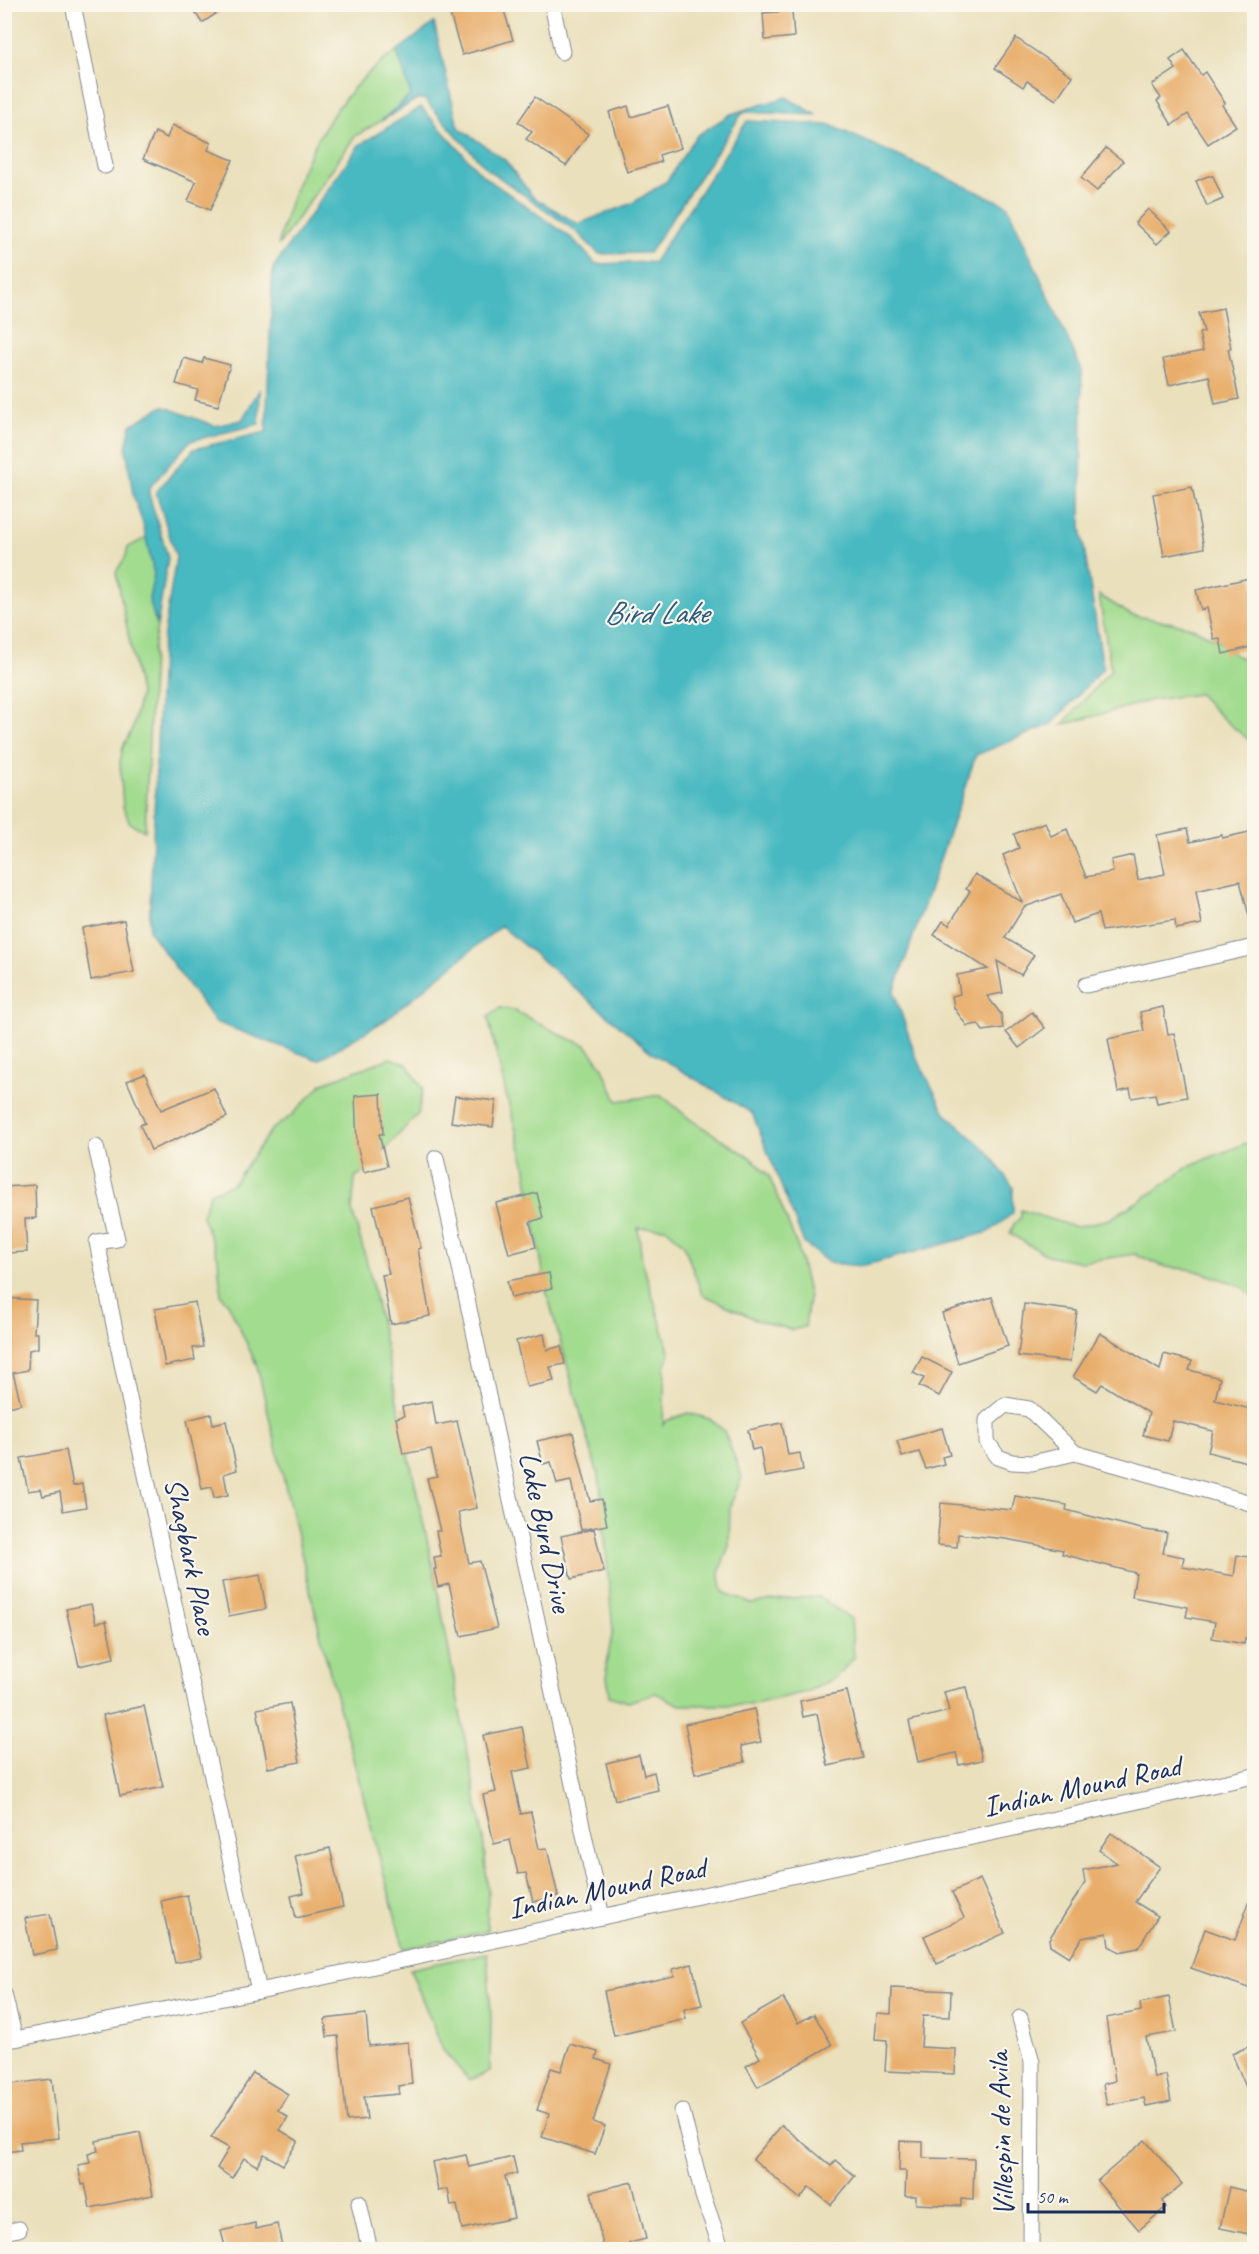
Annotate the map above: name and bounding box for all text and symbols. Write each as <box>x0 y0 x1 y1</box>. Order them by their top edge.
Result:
water label: Bird Lake <box>604 592 712 633</box>
street label: Lake Byrd Drive <box>510 1448 582 1618</box>
street label: Shagbark Place <box>156 1474 227 1640</box>
street label: Indian Mound Road <box>980 1746 1188 1825</box>
street label: Indian Mound Road <box>505 1848 713 1927</box>
street label: Villespin de Avila <box>979 2048 1023 2217</box>
scale bar <box>1028 2176 1164 2214</box>
text: 50 m <box>1037 2186 1070 2208</box>

